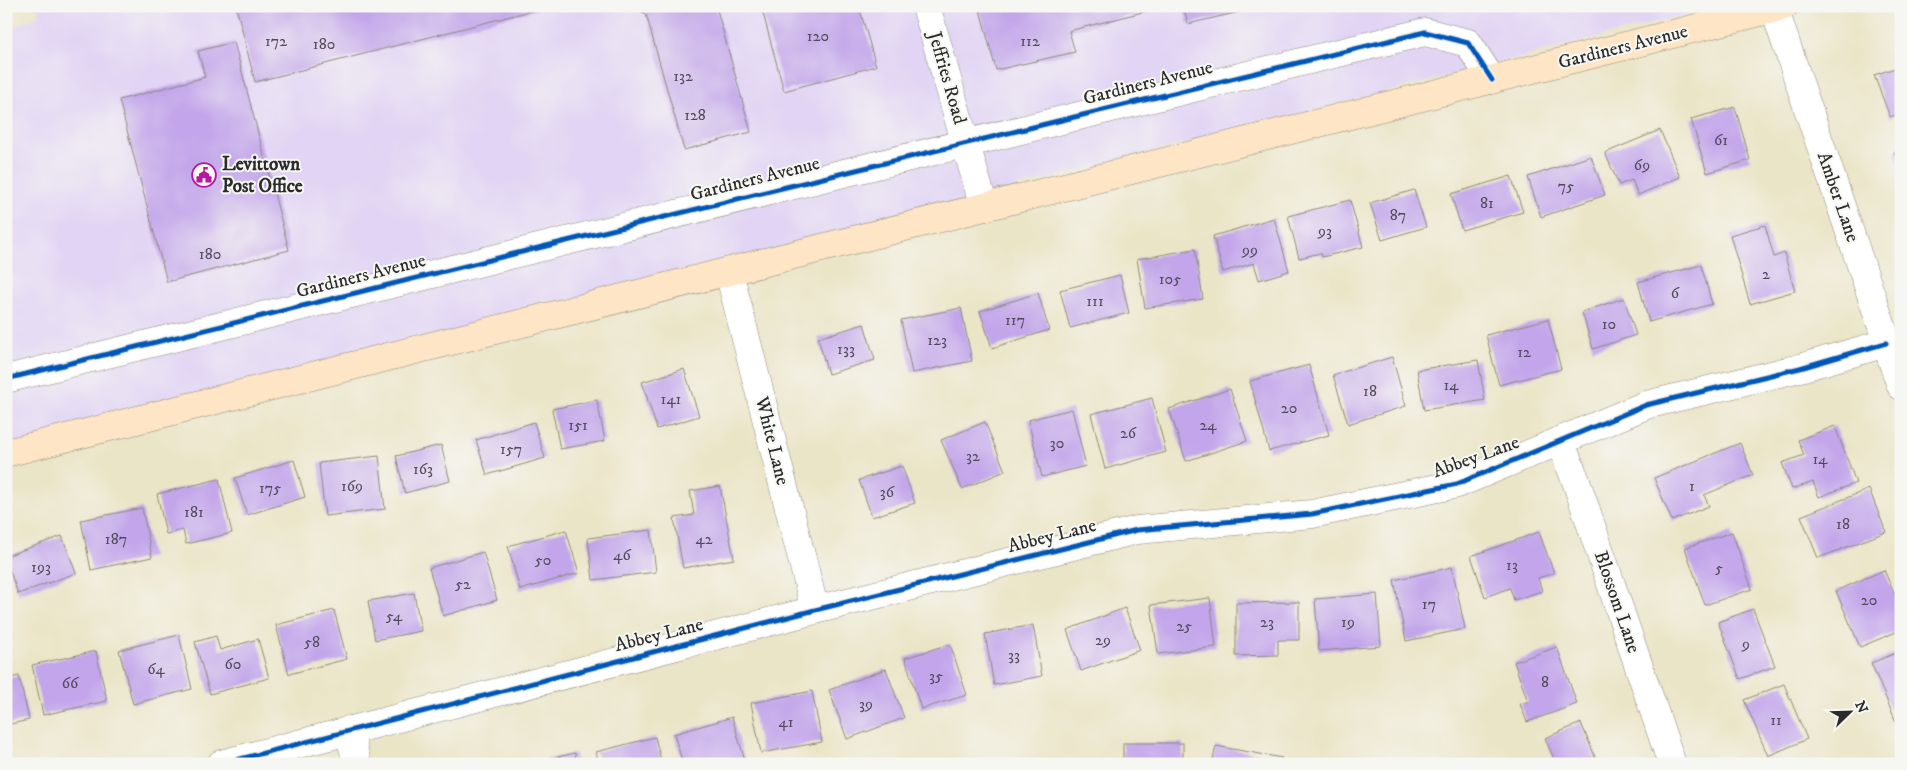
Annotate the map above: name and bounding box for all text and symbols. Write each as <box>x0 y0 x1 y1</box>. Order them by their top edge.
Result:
street label: Gardiners Avenue <box>1556 20 1690 74</box>
house number: 120 <box>807 26 829 46</box>
street label: Jeffries Road <box>922 27 971 127</box>
house number: 172 <box>265 31 287 51</box>
house number: 112 <box>1020 31 1040 51</box>
house number: 180 <box>313 34 335 54</box>
street label: Gardiners Avenue <box>1081 56 1215 110</box>
house number: 132 <box>673 66 693 86</box>
house number: 128 <box>684 105 706 125</box>
house number: 61 <box>1714 130 1728 150</box>
street label: Amber Lane <box>1812 149 1864 245</box>
street label: Gardiners Avenue <box>688 152 822 206</box>
place label: Levittown Post Office <box>222 153 303 198</box>
house number: 69 <box>1634 155 1650 175</box>
public building icon: Levittown Post Office <box>191 162 217 188</box>
house number: 75 <box>1558 176 1574 196</box>
house number: 81 <box>1480 193 1494 213</box>
house number: 87 <box>1390 205 1406 225</box>
house number: 93 <box>1317 221 1332 241</box>
house number: 99 <box>1241 240 1258 260</box>
house number: 180 <box>199 244 221 264</box>
street label: Gardiners Avenue <box>294 249 428 303</box>
house number: 2 <box>1762 264 1770 284</box>
house number: 105 <box>1159 269 1181 289</box>
house number: 6 <box>1671 283 1680 303</box>
house number: 111 <box>1086 291 1104 311</box>
house number: 117 <box>1005 310 1025 330</box>
house number: 10 <box>1602 314 1616 334</box>
house number: 123 <box>927 330 947 350</box>
house number: 133 <box>837 339 855 359</box>
house number: 12 <box>1517 342 1531 362</box>
house number: 14 <box>1443 375 1459 395</box>
house number: 18 <box>1363 381 1377 401</box>
house number: 141 <box>661 389 682 409</box>
street label: White Lane <box>750 393 794 488</box>
house number: 20 <box>1281 398 1297 418</box>
house number: 151 <box>568 415 588 435</box>
house number: 24 <box>1199 415 1217 435</box>
house number: 26 <box>1120 423 1137 443</box>
street label: Abbey Lane <box>1430 431 1523 483</box>
house number: 30 <box>1050 433 1064 453</box>
house number: 157 <box>500 439 522 459</box>
house number: 32 <box>966 446 980 466</box>
house number: 14 <box>1812 449 1828 469</box>
house number: 163 <box>413 459 433 479</box>
house number: 169 <box>341 476 363 496</box>
house number: 1 <box>1689 476 1695 496</box>
house number: 175 <box>259 478 281 498</box>
house number: 36 <box>880 482 895 502</box>
house number: 181 <box>184 502 204 522</box>
street label: Abbey Lane <box>1005 514 1099 558</box>
house number: 18 <box>1836 514 1850 534</box>
house number: 187 <box>105 529 127 549</box>
house number: 42 <box>695 529 713 549</box>
house number: 46 <box>613 545 631 565</box>
street label: Blossom Lane <box>1589 548 1645 656</box>
house number: 50 <box>535 550 551 570</box>
house number: 13 <box>1506 555 1518 575</box>
house number: 193 <box>31 557 51 577</box>
house number: 5 <box>1715 558 1723 578</box>
house number: 52 <box>455 574 471 594</box>
house number: 20 <box>1861 590 1877 610</box>
house number: 17 <box>1422 594 1436 614</box>
house number: 54 <box>386 606 403 626</box>
house number: 23 <box>1260 612 1274 632</box>
house number: 19 <box>1341 612 1355 632</box>
street label: Abbey Lane <box>612 613 706 657</box>
house number: 25 <box>1176 616 1192 636</box>
house number: 29 <box>1095 630 1111 650</box>
house number: 58 <box>304 632 320 652</box>
house number: 9 <box>1741 634 1750 654</box>
house number: 33 <box>1008 645 1020 665</box>
house number: 60 <box>225 654 241 674</box>
house number: 64 <box>147 659 166 679</box>
house number: 35 <box>929 666 943 686</box>
house number: 8 <box>1541 672 1549 692</box>
house number: 66 <box>62 673 79 693</box>
north arrow <box>1824 688 1874 738</box>
house number: 39 <box>859 694 873 714</box>
text: N <box>1851 699 1872 717</box>
house number: 11 <box>1770 710 1782 730</box>
house number: 41 <box>778 712 794 732</box>

